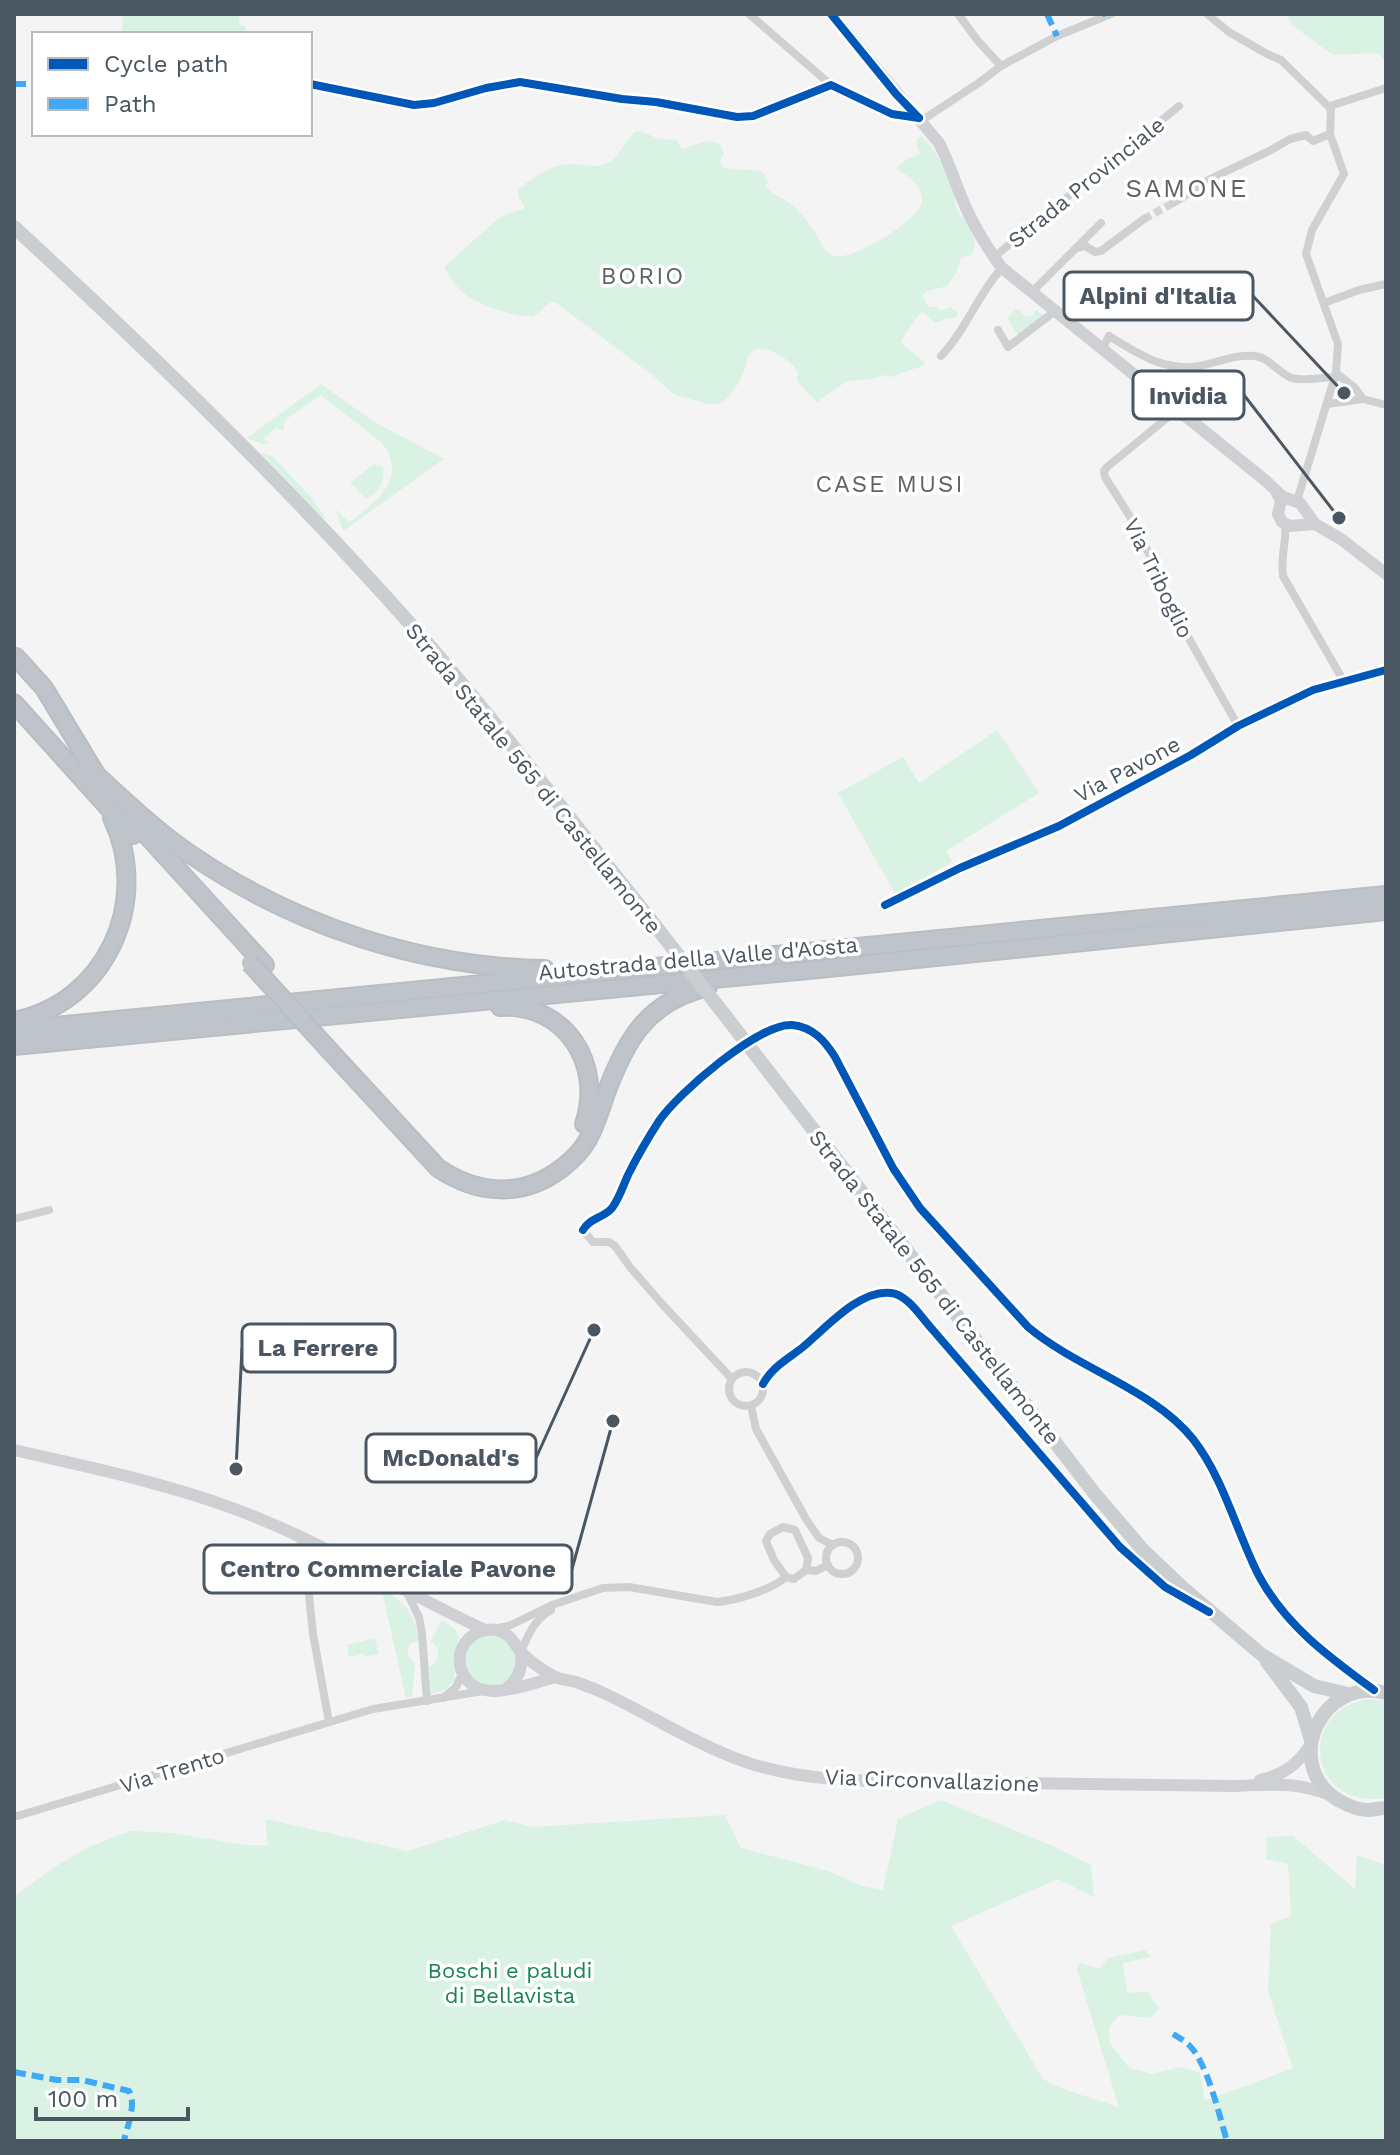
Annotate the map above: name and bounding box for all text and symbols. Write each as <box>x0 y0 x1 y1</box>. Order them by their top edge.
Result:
legend <box>32 32 312 136</box>
text: Cycle path <box>104 50 229 78</box>
text: Path <box>104 90 157 118</box>
street label: Strada Provinciale <box>1003 112 1170 253</box>
district label: SAMONE <box>1126 173 1248 203</box>
district label: BORIO <box>601 262 685 290</box>
callout: Alpini d'Italia <box>1064 272 1253 320</box>
text: Alpini d'Italia <box>1080 282 1237 310</box>
callout: Invidia <box>1133 371 1244 419</box>
text: Invidia <box>1149 382 1227 410</box>
district label: CASE MUSI <box>816 470 964 498</box>
street label: Via Triboglio <box>1119 514 1198 642</box>
street label: Strada Statale 565 di Castellamonte <box>401 618 667 938</box>
street label: Via Pavone <box>1070 731 1184 808</box>
street label: Autostrada della Valle d'Aosta <box>537 932 859 985</box>
street label: Strada Statale 565 di Castellamonte <box>804 1125 1065 1449</box>
callout: La Ferrere <box>242 1324 395 1372</box>
text: La Ferrere <box>258 1334 379 1362</box>
callout: McDonald's <box>366 1434 536 1482</box>
text: McDonald's <box>382 1444 520 1472</box>
callout: Centro Commerciale Pavone <box>204 1545 572 1593</box>
text: Centro Commerciale Pavone <box>220 1555 556 1583</box>
street label: Via Trento <box>117 1743 227 1798</box>
street label: Via Circonvallazione <box>824 1764 1040 1797</box>
park label: Boschi e paludi di Bellavista <box>428 1958 592 2008</box>
scale bar <box>36 2071 188 2121</box>
text: 100 m <box>48 2085 118 2113</box>

